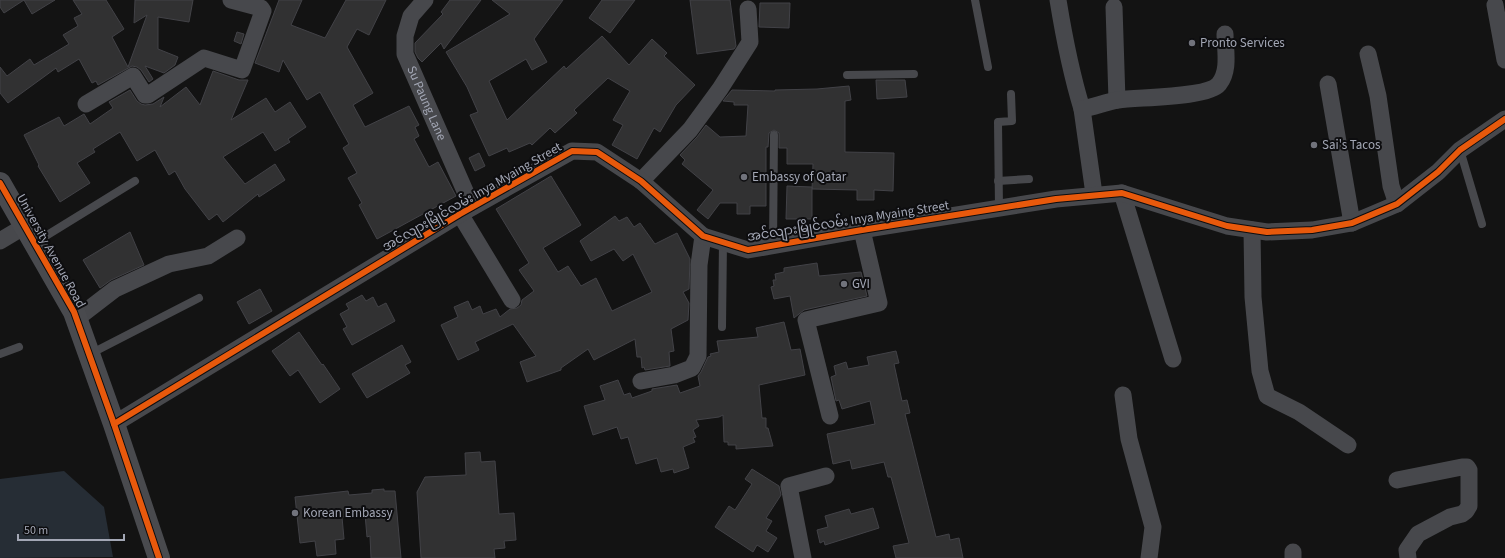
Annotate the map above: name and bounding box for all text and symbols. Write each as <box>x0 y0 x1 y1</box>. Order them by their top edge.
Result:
place label: Pronto Services <box>1200 34 1285 52</box>
marker: Pronto Services <box>1187 38 1197 48</box>
street label: Su Paung Lane <box>402 63 451 144</box>
place label: Sai's Tacos <box>1322 136 1381 154</box>
street label: အင်လျားမြိုင်လမ်း Inya Myaing Street <box>379 138 566 257</box>
marker: Sai's Tacos <box>1309 140 1319 150</box>
place label: Embassy of Qatar <box>752 168 847 186</box>
marker: Embassy of Qatar <box>739 172 749 182</box>
street label: University Avenue Road <box>12 191 90 311</box>
street label: အင်လျားမြိုင်လမ်း Inya Myaing Street <box>746 196 951 247</box>
place label: GVI <box>852 275 870 293</box>
marker: GVI <box>839 279 849 289</box>
place label: Korean Embassy <box>303 504 393 522</box>
marker: Korean Embassy <box>290 508 300 518</box>
scale bar <box>18 516 124 542</box>
text: 50 m <box>24 522 48 539</box>

